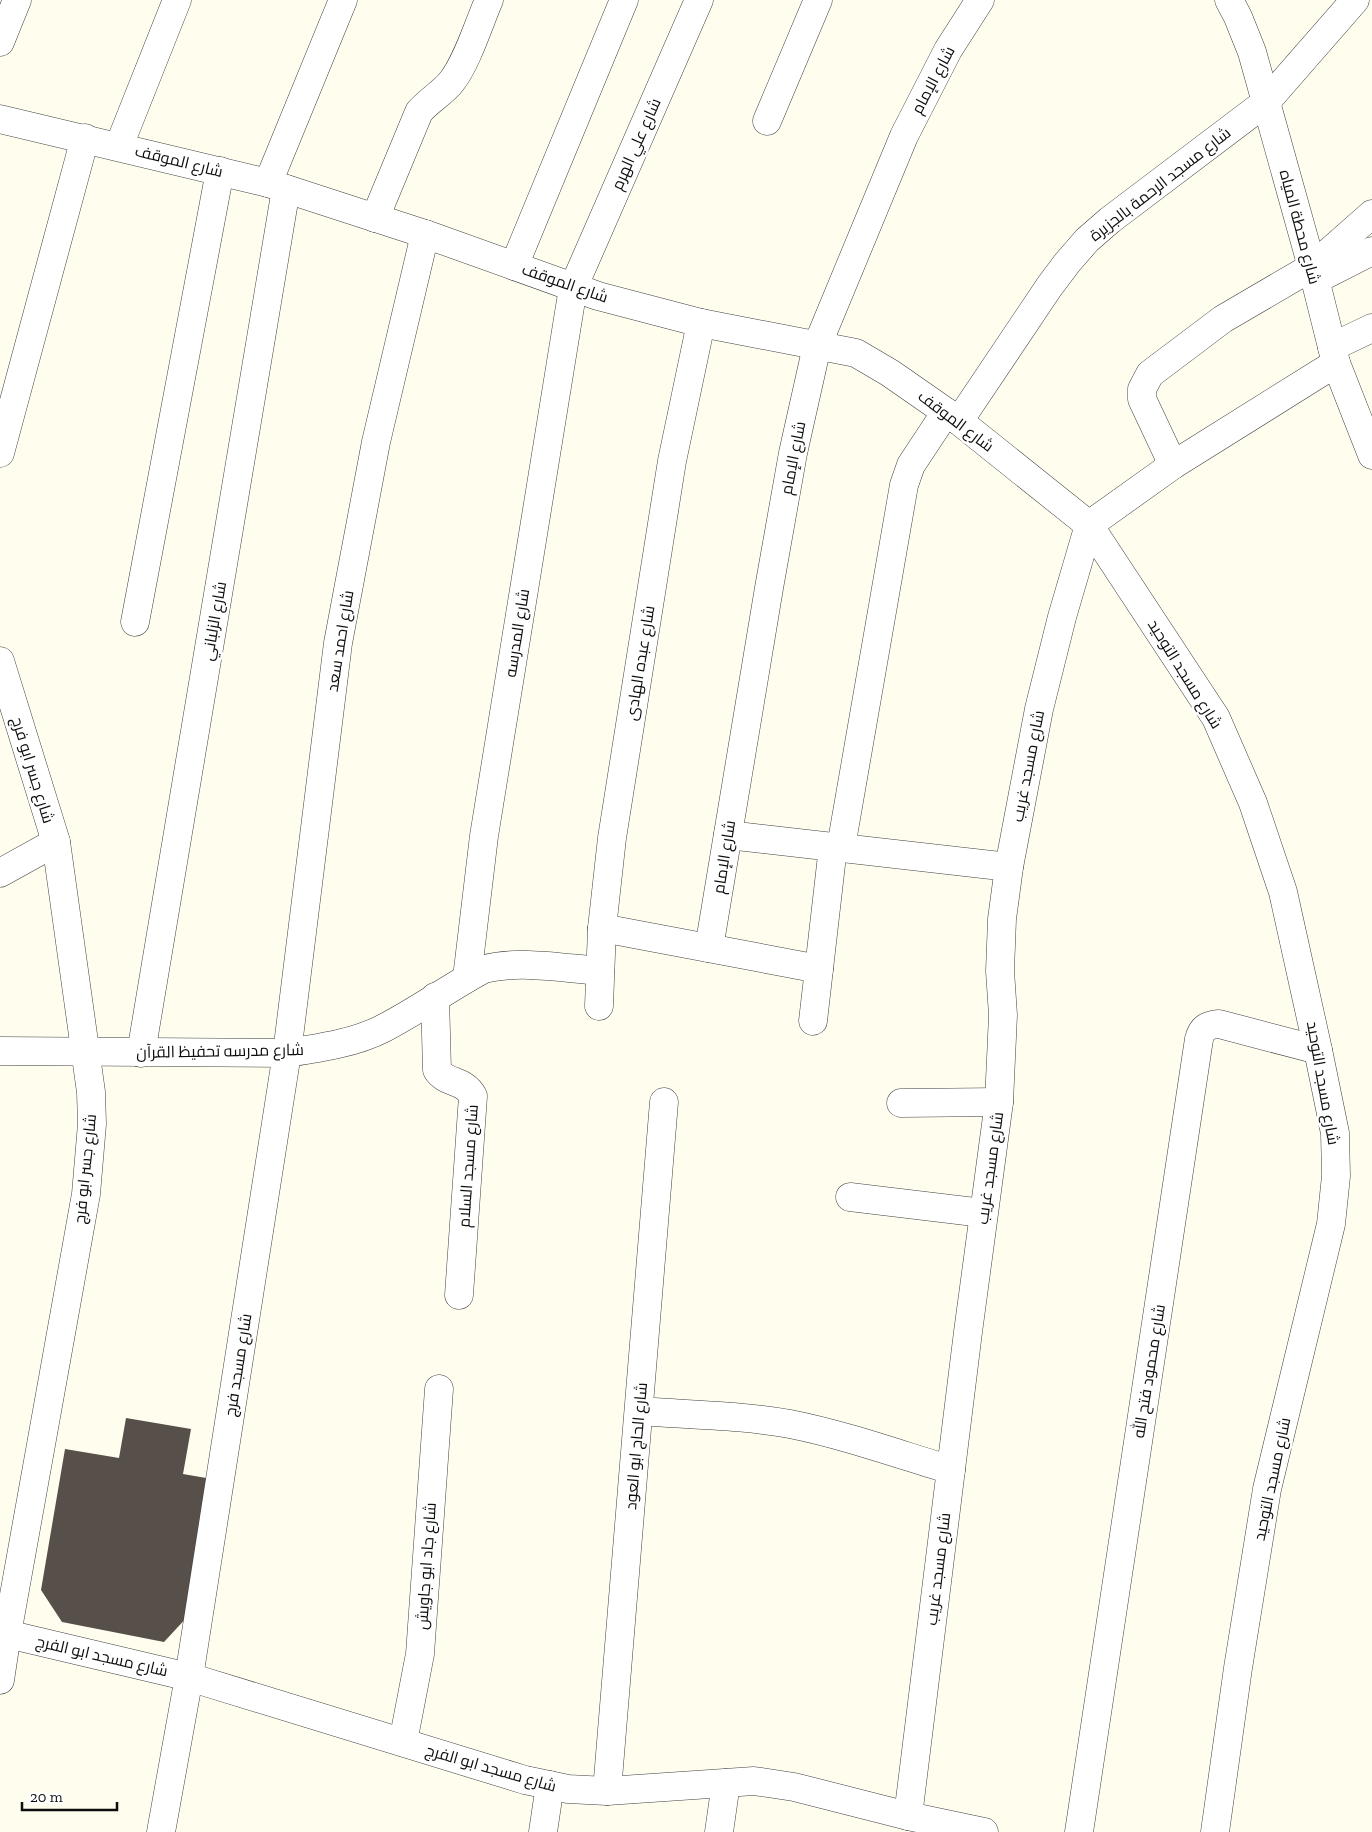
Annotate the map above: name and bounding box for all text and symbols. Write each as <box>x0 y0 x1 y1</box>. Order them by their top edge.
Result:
street label: شارع الإمام <box>907 43 961 118</box>
street label: شارع علي الهرم <box>607 95 668 195</box>
street label: شارع مسجد الرحمة بالجزيرة <box>1086 123 1236 247</box>
street label: شارع الموقف <box>133 141 225 183</box>
street label: شارع محطة المياه <box>1274 168 1324 287</box>
street label: شارع الموقف <box>519 259 611 309</box>
street label: شارع الموقف <box>913 386 998 457</box>
street label: شارع الإمام <box>777 420 811 497</box>
street label: شارع الزلباني <box>198 580 234 663</box>
street label: شارع المدرسه <box>501 587 535 679</box>
street label: شارع احمد سعد <box>323 589 359 694</box>
street label: شارع عبده الهادى <box>622 604 660 722</box>
street label: شارع مسجد التوحيد <box>1142 616 1226 733</box>
street label: شارع مسجد غريب <box>1008 709 1050 824</box>
street label: شارع جسر ابو فرج <box>6 714 58 826</box>
street label: شارع الإمام <box>709 819 741 895</box>
street label: شارع مسجد التوحيد <box>1301 1020 1343 1147</box>
street label: شارع مدرسه تحفيظ القرآن <box>136 1040 304 1064</box>
street label: شارع مسجد السلام <box>454 1104 484 1229</box>
street label: شارع مسجد غريب <box>973 1111 1009 1226</box>
street label: شارع جسر ابو فرج <box>70 1113 102 1225</box>
street label: شارع محمود فتح الله <box>1128 1303 1171 1440</box>
street label: شارع مسجد فرج <box>220 1312 258 1418</box>
street label: شارع الحاج ابو العود <box>621 1381 653 1511</box>
street label: شارع مسجد التوحيد <box>1250 1416 1296 1543</box>
street label: شارع جاد ابو جاويش <box>412 1502 442 1630</box>
street label: شارع مسجد غريب <box>922 1512 956 1627</box>
street label: شارع مسجد ابو الفرج <box>34 1632 170 1682</box>
street label: شارع مسجد ابو الفرج <box>423 1740 558 1798</box>
scale bar <box>22 1780 118 1812</box>
text: 20 m <box>30 1788 63 1806</box>

